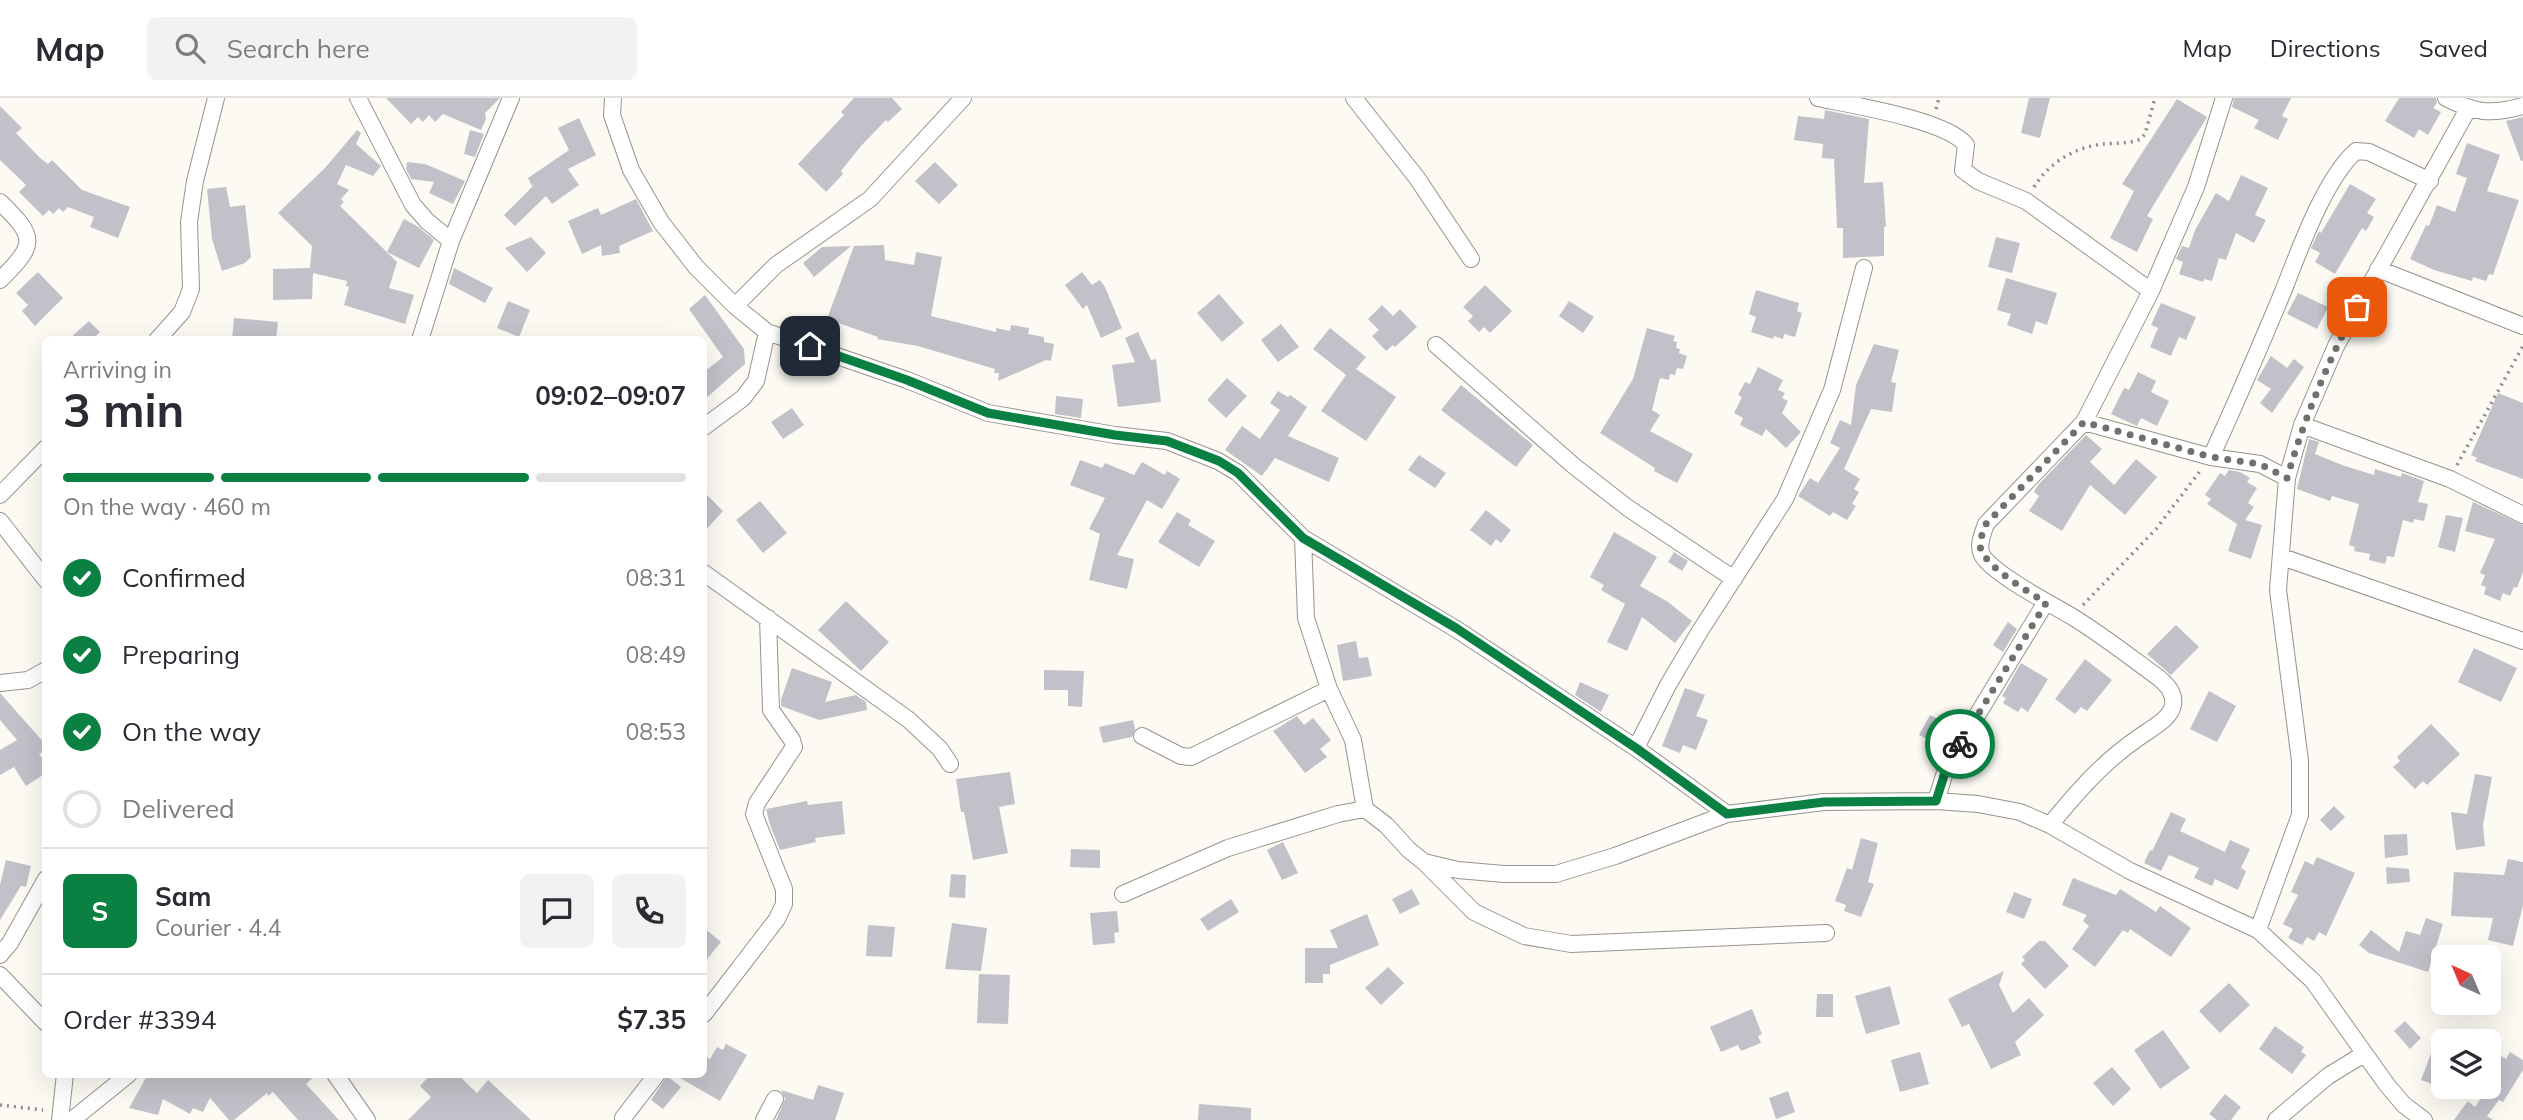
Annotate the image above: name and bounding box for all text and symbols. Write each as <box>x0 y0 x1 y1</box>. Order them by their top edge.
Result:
search box <box>147 17 637 80</box>
text: Map <box>35 28 105 69</box>
icon: search <box>171 29 209 67</box>
text: Search here <box>227 32 370 65</box>
text: Map <box>2182 33 2232 63</box>
text: Directions <box>2270 33 2381 63</box>
text: Saved <box>2419 33 2488 63</box>
pin <box>2327 277 2387 337</box>
icon: bag <box>2338 288 2376 326</box>
pin <box>780 316 840 376</box>
icon: home <box>791 327 829 365</box>
text: Arriving in <box>63 355 172 384</box>
text: 09:02–09:07 <box>535 379 686 412</box>
text: 3 min <box>63 381 184 439</box>
text: On the way · 460 m <box>63 492 271 521</box>
icon: check <box>63 559 101 597</box>
text: Confirmed <box>122 561 246 594</box>
text: 08:31 <box>626 563 686 592</box>
icon: check <box>63 636 101 674</box>
text: Preparing <box>122 638 240 671</box>
text: 08:49 <box>626 640 686 669</box>
courier <box>1925 709 1995 779</box>
icon: check <box>63 713 101 751</box>
text: On the way <box>122 715 261 748</box>
text: 08:53 <box>626 717 686 746</box>
icon: bike <box>1941 725 1979 763</box>
text: Delivered <box>122 792 235 825</box>
button: chat <box>520 874 594 948</box>
button: phone <box>612 874 686 948</box>
text: Sam <box>155 880 211 913</box>
text: S <box>92 895 108 928</box>
text: Courier · 4.4 <box>155 913 281 942</box>
north arrow <box>2431 945 2501 1015</box>
map controls <box>2431 945 2501 1099</box>
text: Order #3394 <box>63 1003 216 1036</box>
text: $7.35 <box>617 1003 686 1036</box>
button: layers <box>2431 1029 2501 1099</box>

